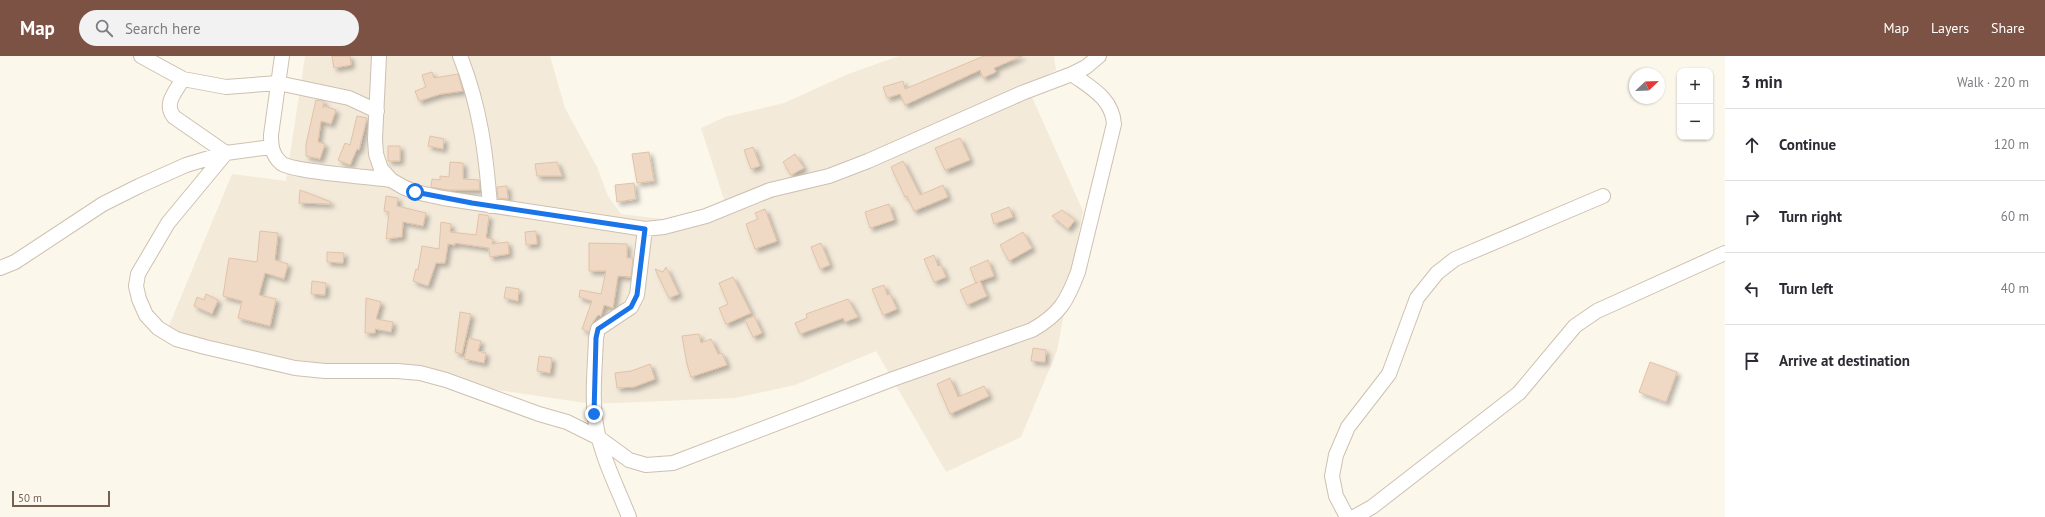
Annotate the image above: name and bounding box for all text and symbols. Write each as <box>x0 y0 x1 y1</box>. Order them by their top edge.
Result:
search box <box>79 10 359 46</box>
text: Map <box>20 16 55 40</box>
icon: search <box>93 17 115 39</box>
text: Search here <box>125 19 201 38</box>
text: Map <box>1883 19 1909 37</box>
text: Layers <box>1931 19 1969 37</box>
text: Share <box>1991 19 2025 37</box>
north arrow <box>1629 68 1665 104</box>
map controls <box>1677 68 1713 140</box>
button: + <box>1677 68 1713 104</box>
text: 3 min <box>1741 71 1782 93</box>
text: Walk · 220 m <box>1957 74 2029 91</box>
button: − <box>1677 104 1713 140</box>
icon: ahead <box>1741 134 1763 156</box>
text: Continue <box>1779 135 1836 154</box>
text: 120 m <box>1994 136 2029 153</box>
route start <box>406 183 424 201</box>
icon: right <box>1741 206 1763 228</box>
text: Turn right <box>1779 207 1842 226</box>
text: 60 m <box>2001 208 2029 225</box>
icon: left <box>1741 278 1763 300</box>
text: Turn left <box>1779 279 1833 298</box>
text: 40 m <box>2001 280 2029 297</box>
icon: arrive <box>1741 350 1763 372</box>
text: Arrive at destination <box>1779 351 1910 370</box>
route end <box>585 405 603 423</box>
scale bar <box>12 489 110 508</box>
text: 50 m <box>18 491 42 505</box>

